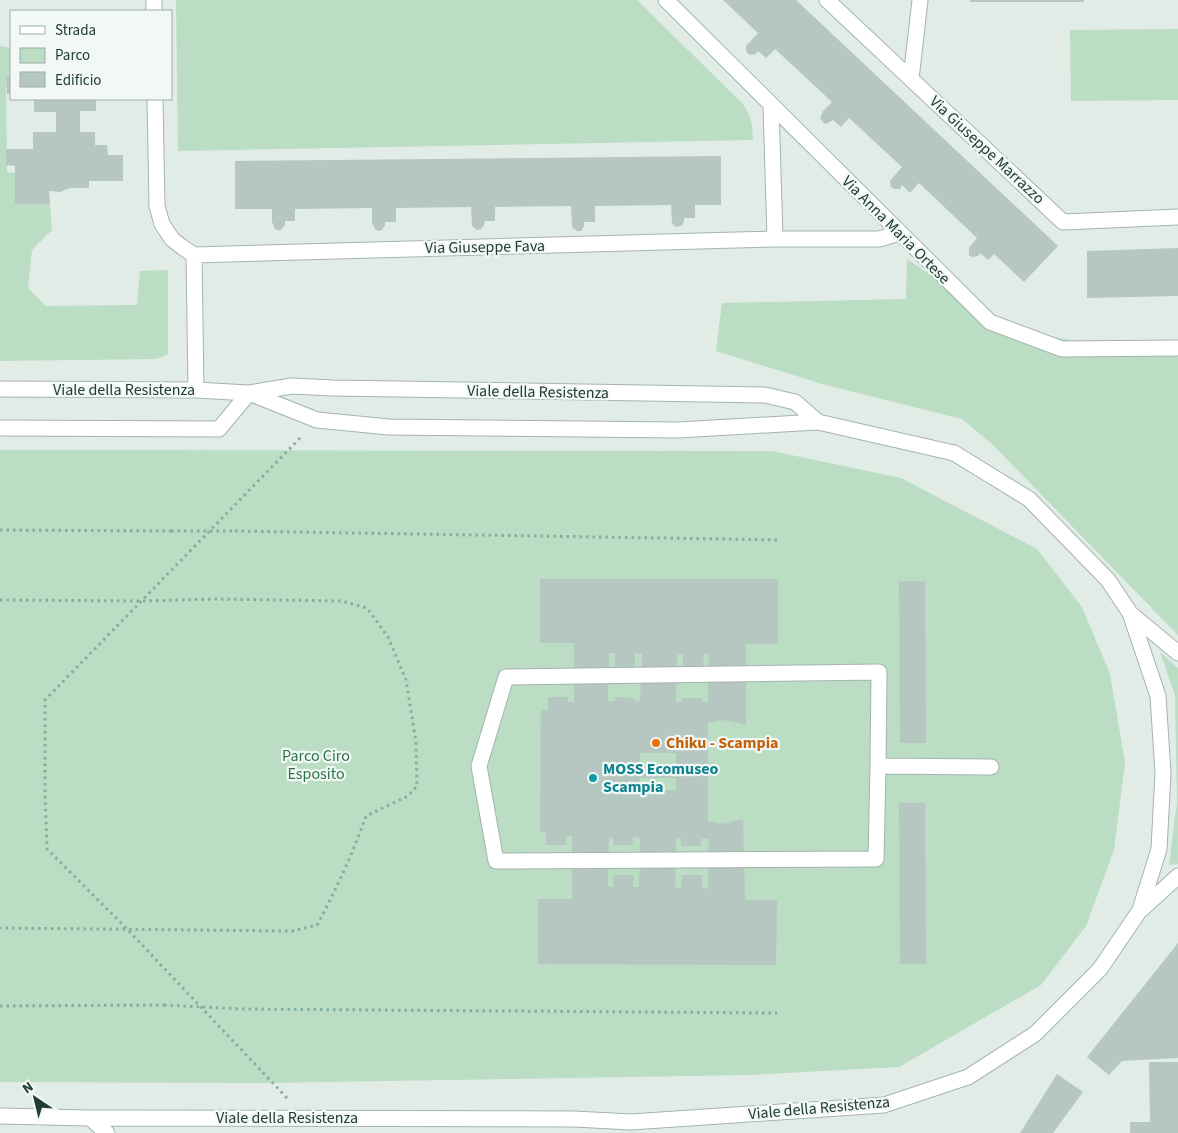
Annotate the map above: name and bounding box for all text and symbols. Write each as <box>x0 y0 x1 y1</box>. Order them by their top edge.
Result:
legend <box>10 10 172 100</box>
text: Strada <box>55 20 96 41</box>
text: Parco <box>55 45 90 66</box>
text: Edificio <box>55 70 102 91</box>
street label: Via Giuseppe Marrazzo <box>925 91 1049 209</box>
street label: Via Anna Maria Ortese <box>837 171 955 289</box>
street label: Via Giuseppe Fava <box>425 235 545 259</box>
street label: Viale della Resistenza <box>53 379 195 401</box>
street label: Viale della Resistenza <box>467 380 609 404</box>
place label: Chiku - Scampia <box>666 732 779 754</box>
marker: Chiku - Scampia <box>650 737 662 749</box>
park label: Parco Ciro Esposito <box>282 745 350 785</box>
place label: MOSS Ecomuseo Scampia <box>603 758 719 798</box>
marker: MOSS Ecomuseo Scampia <box>587 772 599 784</box>
north arrow <box>10 1073 60 1123</box>
text: N <box>19 1077 38 1099</box>
street label: Viale della Resistenza <box>747 1091 891 1125</box>
street label: Viale della Resistenza <box>216 1107 358 1129</box>

